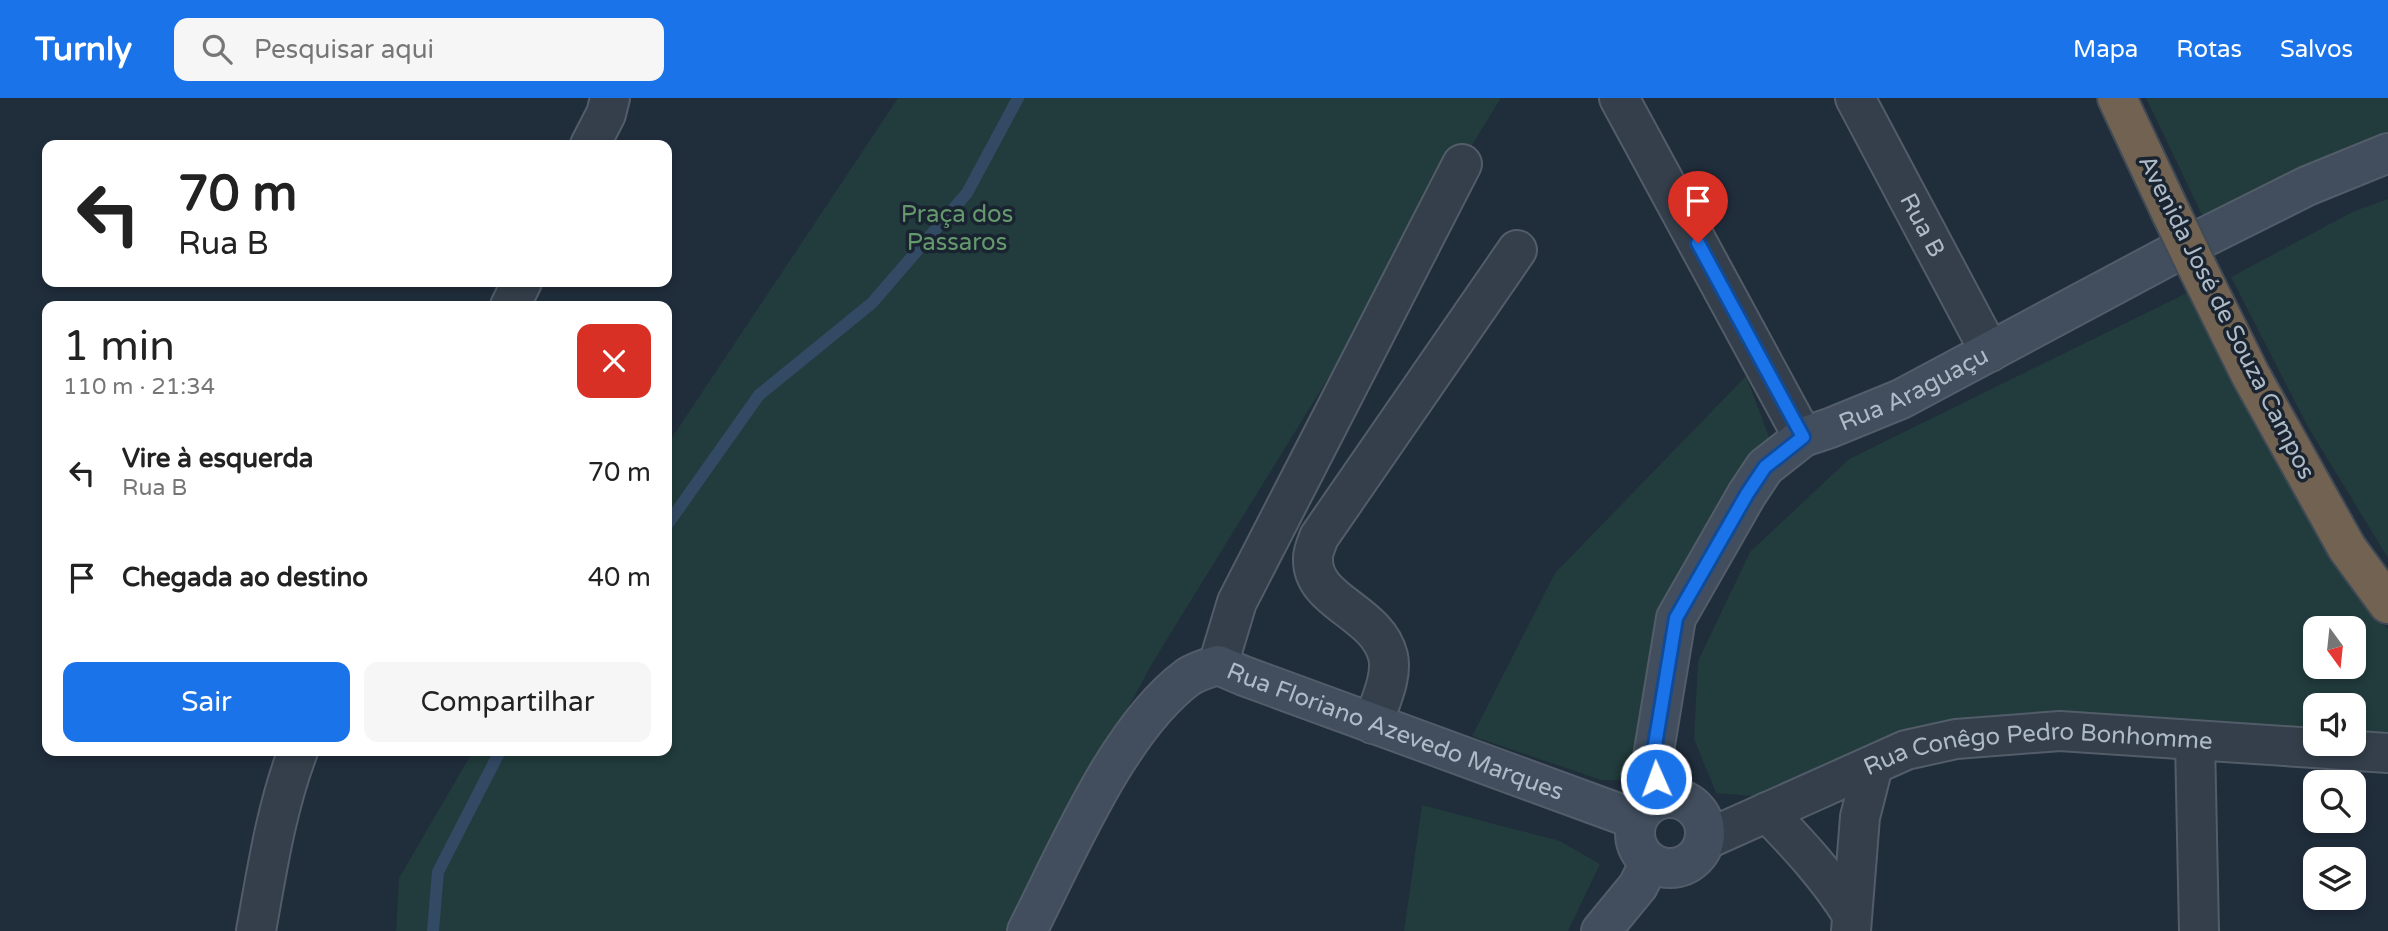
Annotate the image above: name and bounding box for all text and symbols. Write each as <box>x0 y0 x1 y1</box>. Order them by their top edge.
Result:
search box <box>174 18 664 81</box>
text: Turnly <box>35 30 132 69</box>
icon: search <box>198 30 236 68</box>
text: Pesquisar aqui <box>254 34 434 65</box>
text: Mapa <box>2073 35 2138 64</box>
text: Rotas <box>2176 35 2242 64</box>
text: Salvos <box>2280 35 2353 64</box>
street label: Avenida José de Souza Campos <box>2132 150 2321 484</box>
text: 70 m <box>178 165 297 224</box>
icon: left <box>63 168 154 259</box>
pin <box>1668 171 1728 243</box>
icon: arrive <box>1679 182 1717 220</box>
street label: Rua B <box>1893 189 1951 262</box>
park label: Praça dos Passaros <box>901 200 1013 257</box>
text: Rua B <box>178 225 269 263</box>
text: 1 min <box>63 321 175 372</box>
button: close <box>577 324 651 398</box>
street label: Rua Araguaçu <box>1835 341 1993 438</box>
text: 110 m · 21:34 <box>63 373 215 401</box>
text: Vire à esquerda <box>122 443 313 474</box>
icon: left <box>63 454 101 492</box>
text: 70 m <box>588 457 651 488</box>
text: Rua B <box>122 474 187 502</box>
icon: arrive <box>63 559 101 597</box>
text: Chegada ao destino <box>122 562 368 593</box>
text: 40 m <box>588 562 651 593</box>
north arrow <box>2303 616 2366 679</box>
map controls <box>2303 616 2366 910</box>
street label: Rua Floriano Azevedo Marques <box>1222 656 1568 807</box>
button: Sair <box>63 662 350 742</box>
button: Compartilhar <box>364 662 651 742</box>
button: sound <box>2303 693 2366 756</box>
street label: Rua Conêgo Pedro Bonhomme <box>1859 717 2214 782</box>
position arrow <box>1619 742 1693 816</box>
button: search <box>2303 770 2366 833</box>
button: layers <box>2303 847 2366 910</box>

